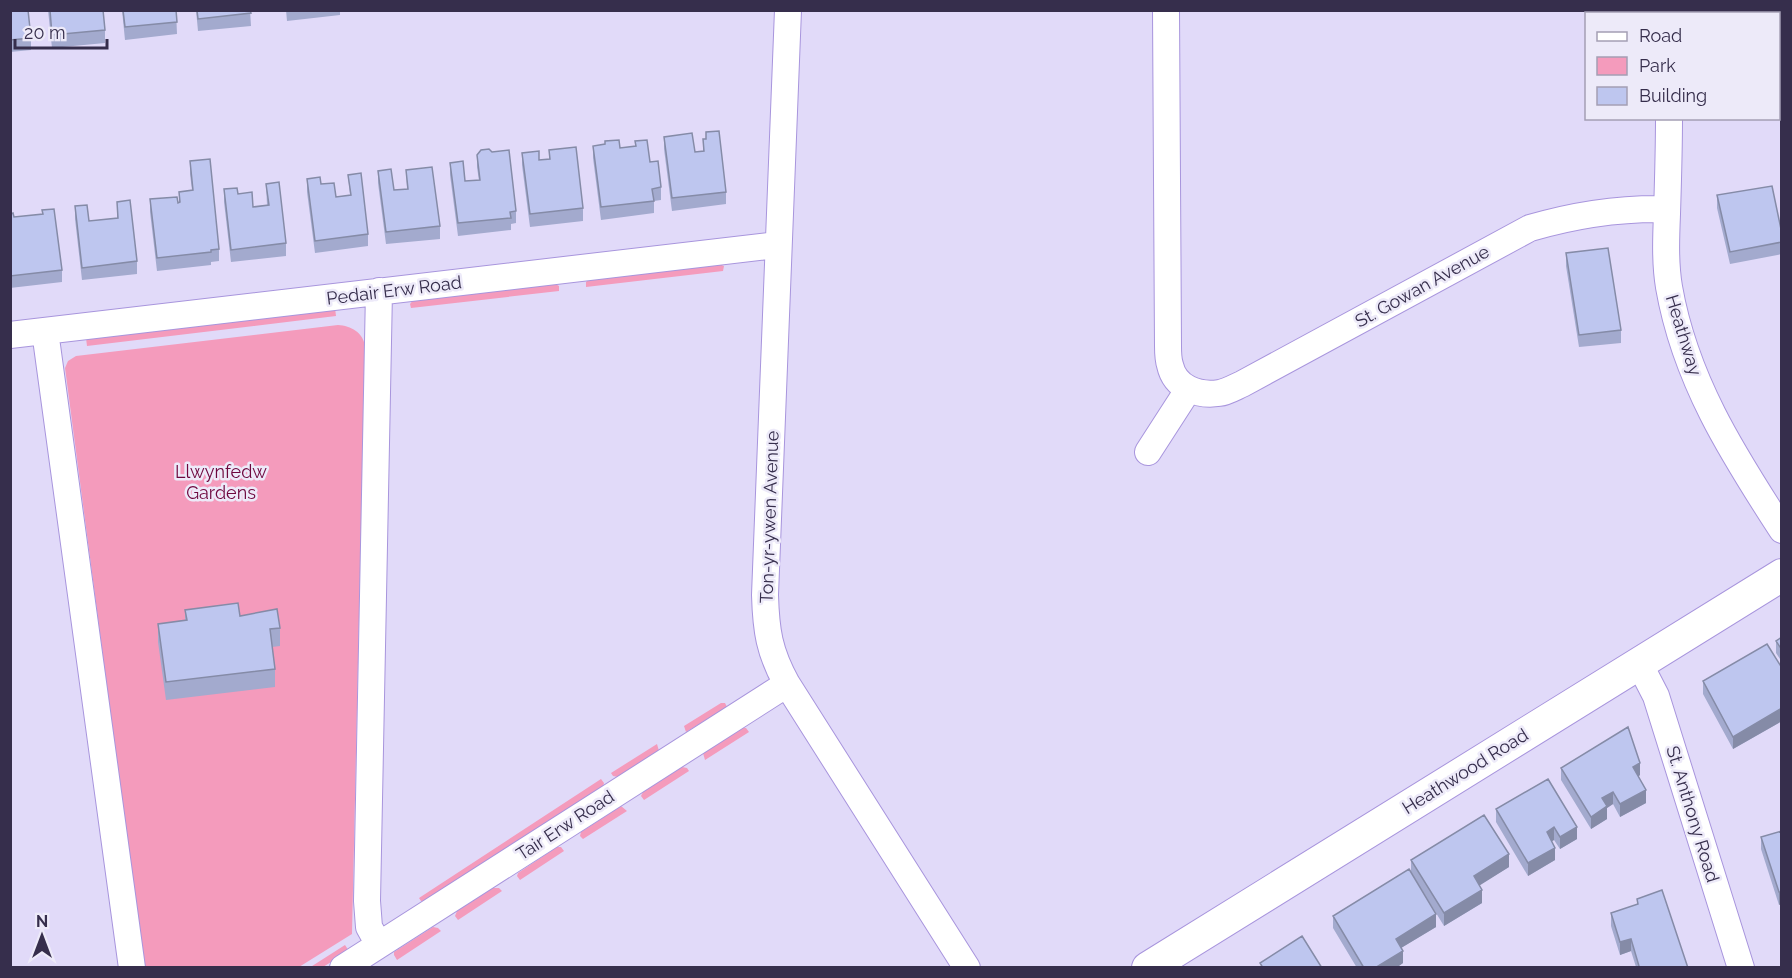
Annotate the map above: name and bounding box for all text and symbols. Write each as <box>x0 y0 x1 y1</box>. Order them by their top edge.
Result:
scale bar <box>15 12 106 50</box>
legend <box>1585 12 1780 120</box>
text: 20 m <box>24 22 66 43</box>
text: Road <box>1639 25 1682 46</box>
text: Park <box>1639 55 1676 76</box>
text: Building <box>1639 85 1707 106</box>
street label: St. Gowan Avenue <box>1351 240 1493 332</box>
street label: Pedair Erw Road <box>325 271 463 309</box>
street label: Heathway <box>1662 292 1706 378</box>
street label: Ton-yr-ywen Avenue <box>755 430 783 604</box>
park label: Llwynfedw Gardens <box>175 461 267 503</box>
street label: Heathwood Road <box>1398 724 1532 818</box>
street label: St. Anthony Road <box>1662 743 1724 885</box>
street label: Tair Erw Road <box>512 786 618 864</box>
north arrow <box>12 906 72 966</box>
text: N <box>36 912 48 931</box>

